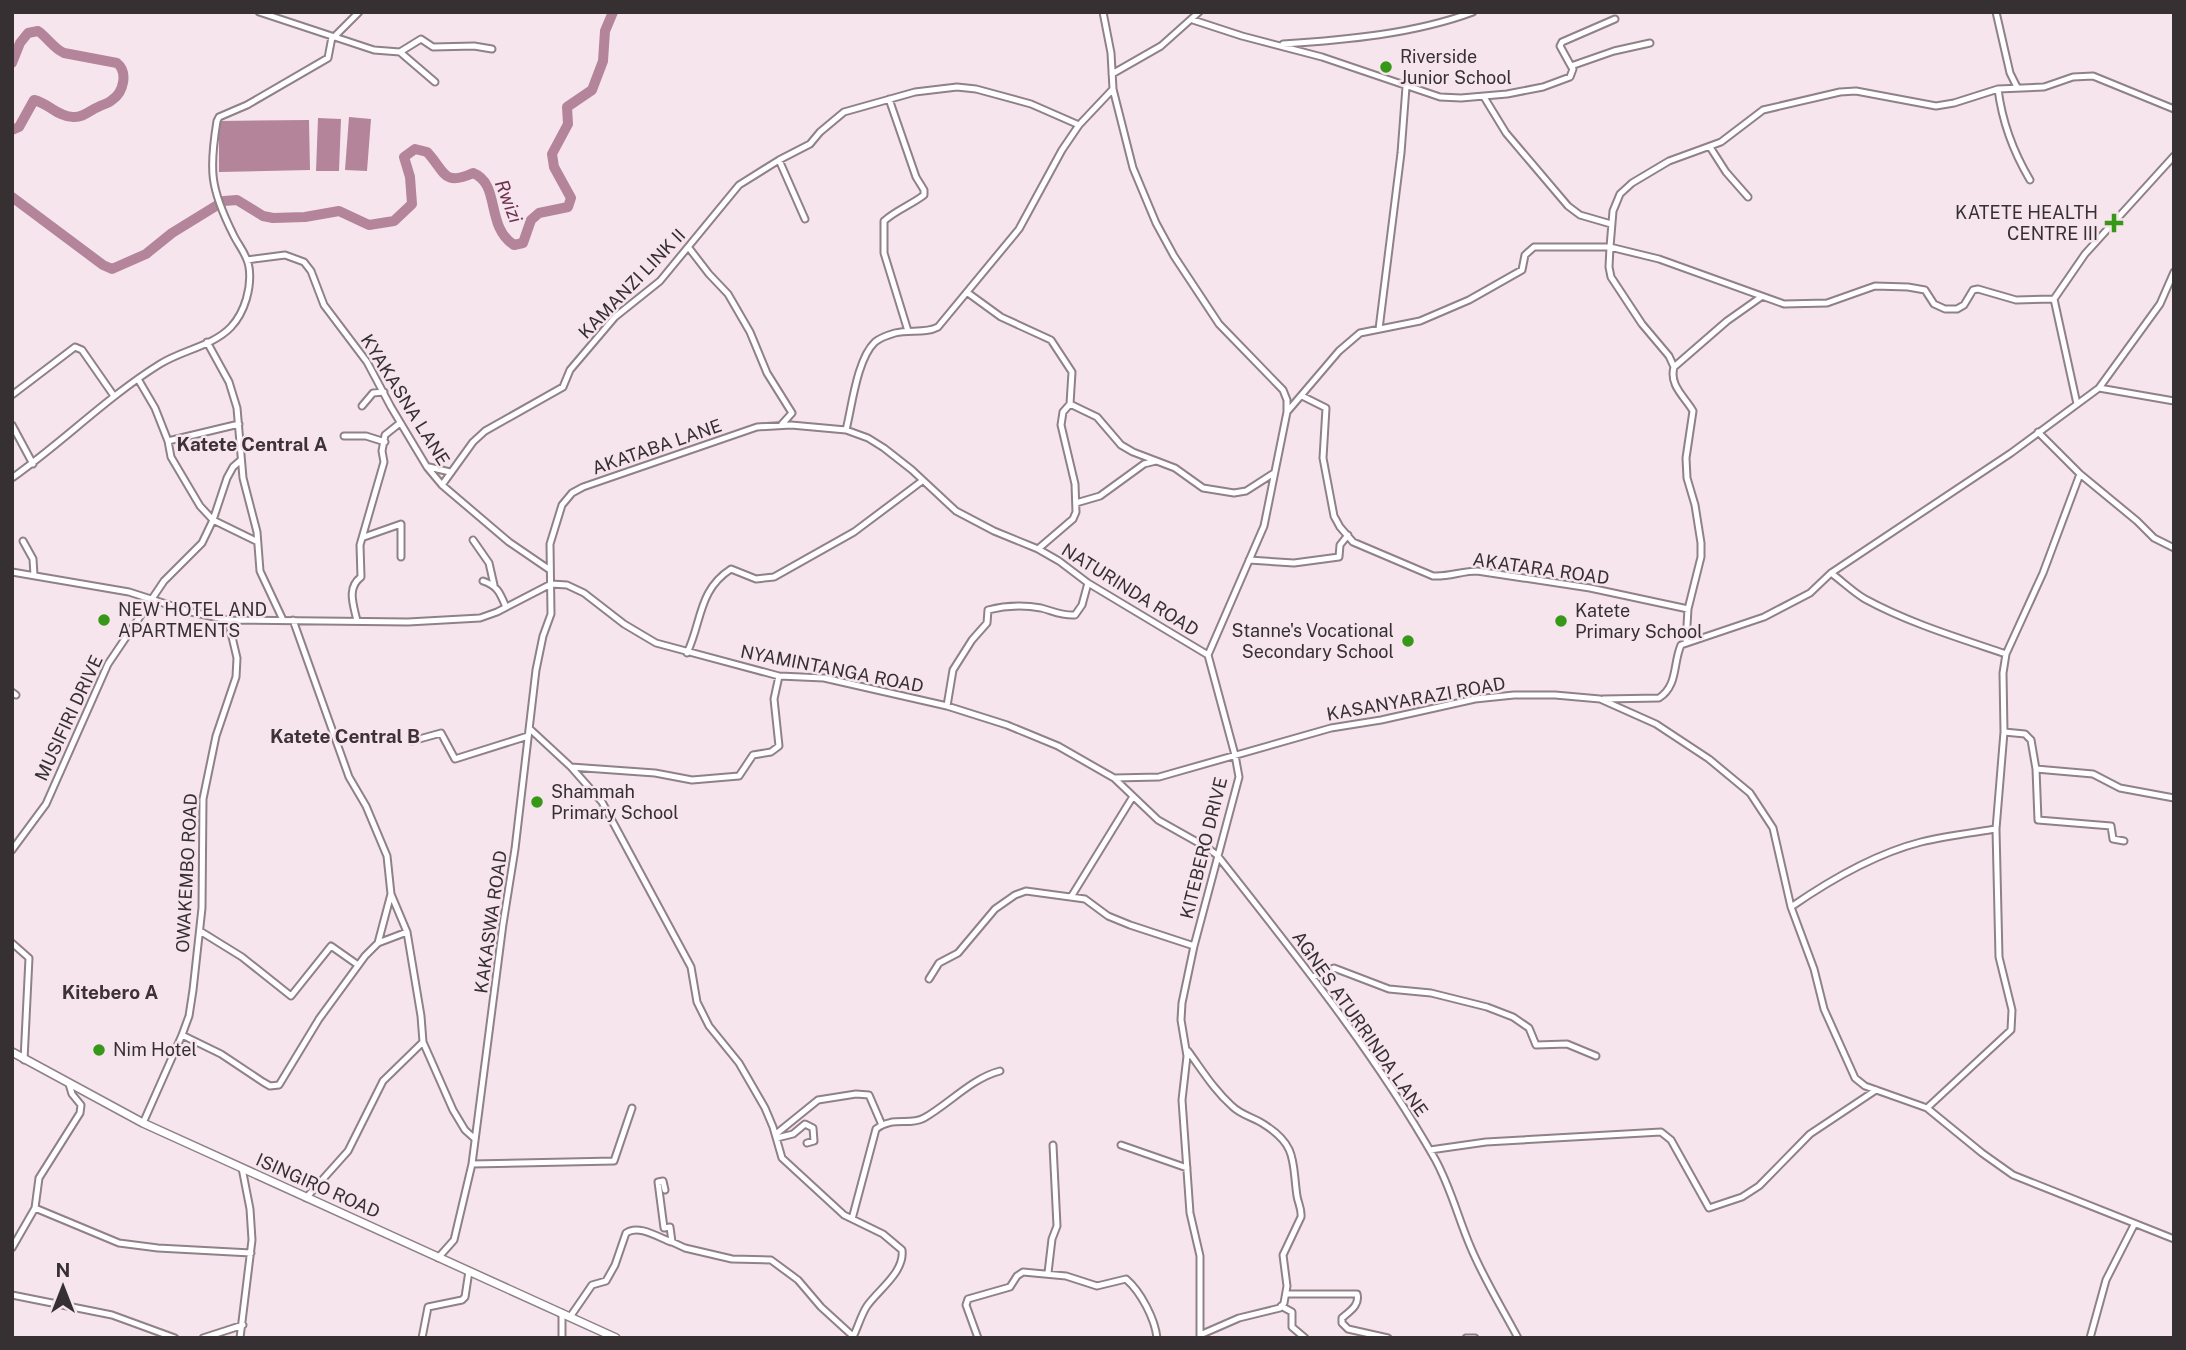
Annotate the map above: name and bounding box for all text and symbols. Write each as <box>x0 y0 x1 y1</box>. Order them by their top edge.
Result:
place label: Riverside Junior School <box>1400 46 1512 88</box>
marker: Riverside Junior School <box>1378 59 1394 75</box>
water label: Rwizi <box>491 176 527 226</box>
place label: KATETE HEALTH CENTRE III <box>1955 202 2098 244</box>
marker: KATETE HEALTH CENTRE III <box>2104 213 2124 233</box>
street label: KAMANZI LINK II <box>574 224 689 343</box>
street label: KYAKASNA LANE <box>357 330 454 469</box>
street label: AKATABA LANE <box>589 415 724 479</box>
district label: Katete Central A <box>176 433 328 455</box>
street label: NATURINDA ROAD <box>1058 539 1203 640</box>
street label: AKATARA ROAD <box>1471 549 1611 588</box>
place label: NEW HOTEL AND APARTMENTS <box>118 599 267 641</box>
place label: Katete Primary School <box>1575 600 1703 642</box>
marker: NEW HOTEL AND APARTMENTS <box>96 612 112 628</box>
marker: Katete Primary School <box>1553 613 1569 629</box>
place label: Stanne's Vocational Secondary School <box>1231 620 1394 662</box>
marker: Stanne's Vocational Secondary School <box>1400 633 1416 649</box>
street label: NYAMINTANGA ROAD <box>739 640 925 697</box>
street label: MUSIFIRI DRIVE <box>30 652 107 784</box>
street label: KASANYARAZI ROAD <box>1325 672 1507 725</box>
district label: Katete Central B <box>270 725 420 747</box>
street label: KITEBERO DRIVE <box>1176 775 1231 921</box>
place label: Shammah Primary School <box>551 781 679 823</box>
street label: OWAKEMBO ROAD <box>172 793 201 953</box>
marker: Shammah Primary School <box>529 794 545 810</box>
street label: KAKASWA ROAD <box>470 849 511 995</box>
street label: AGNES ATURRINDA LANE <box>1288 927 1433 1120</box>
district label: Kitebero A <box>62 981 158 1003</box>
place label: Nim Hotel <box>113 1039 197 1060</box>
marker: Nim Hotel <box>91 1042 107 1058</box>
street label: ISINGIRO ROAD <box>253 1149 383 1222</box>
north arrow <box>28 1252 98 1322</box>
text: N <box>56 1259 70 1281</box>

